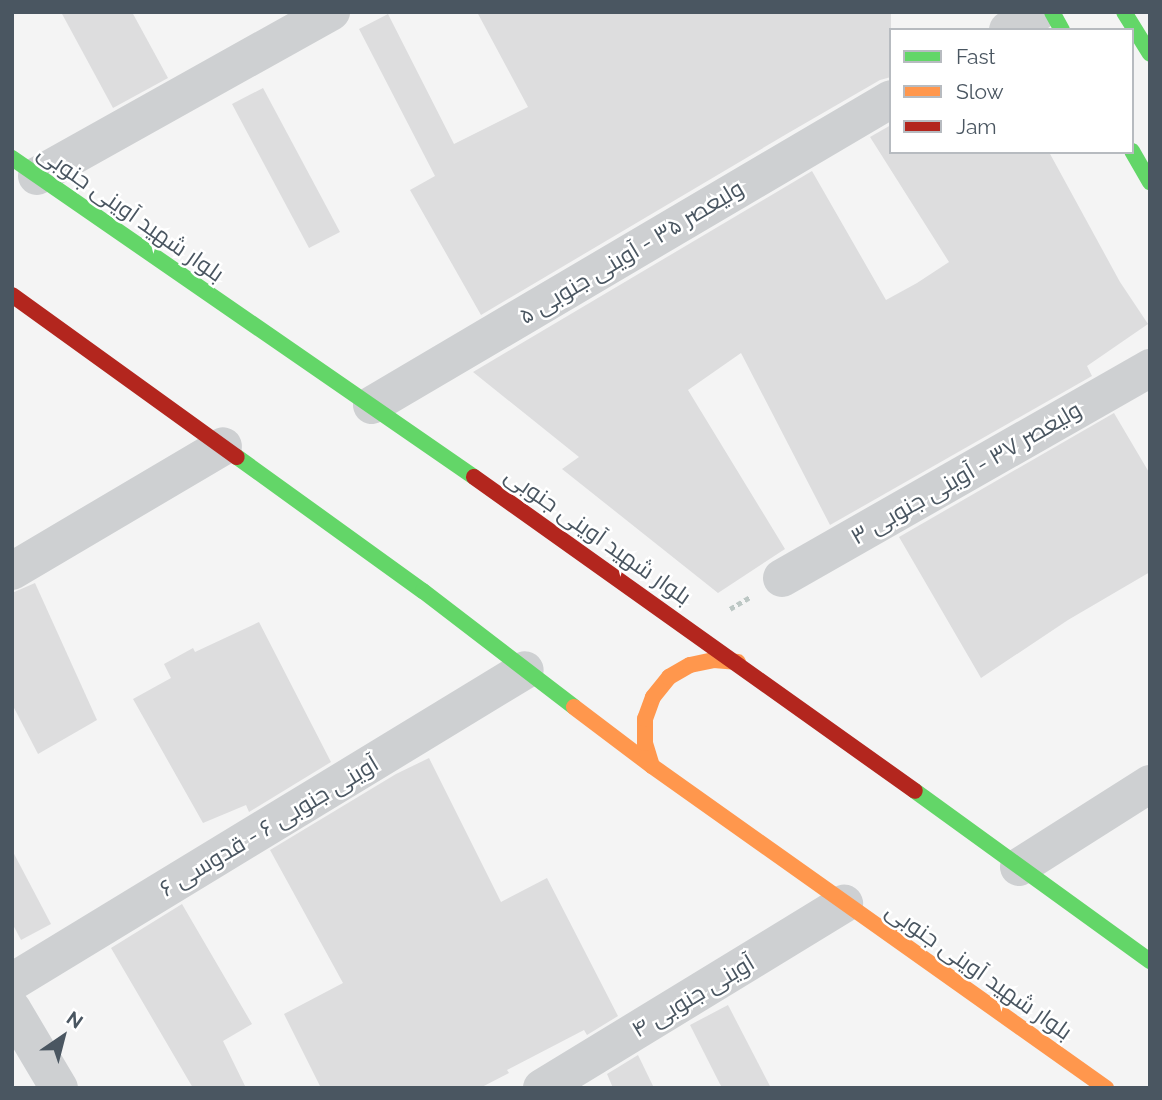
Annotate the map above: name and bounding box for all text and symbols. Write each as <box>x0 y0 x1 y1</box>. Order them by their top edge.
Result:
legend <box>889 28 1134 154</box>
text: Fast <box>956 44 996 69</box>
text: Slow <box>956 79 1004 104</box>
text: Jam <box>956 114 997 139</box>
street label: بلوار شهید آوینی جنوبی <box>33 138 229 288</box>
street label: ولیعصر ۳۵ - آوینی جنوبی ۵ <box>514 174 748 330</box>
street label: ولیعصر ۳۷ - آوینی جنوبی ۳ <box>846 396 1086 550</box>
street label: بلوار شهید آوینی جنوبی <box>500 461 696 611</box>
street label: آوینی جنوبی ۶ - قدوسی ۶ <box>155 750 383 902</box>
street label: بلوار شهید آوینی جنوبی <box>881 896 1077 1046</box>
street label: آوینی جنوبی ۴ <box>627 949 759 1043</box>
north arrow <box>28 1002 98 1072</box>
text: N <box>63 1007 87 1033</box>

